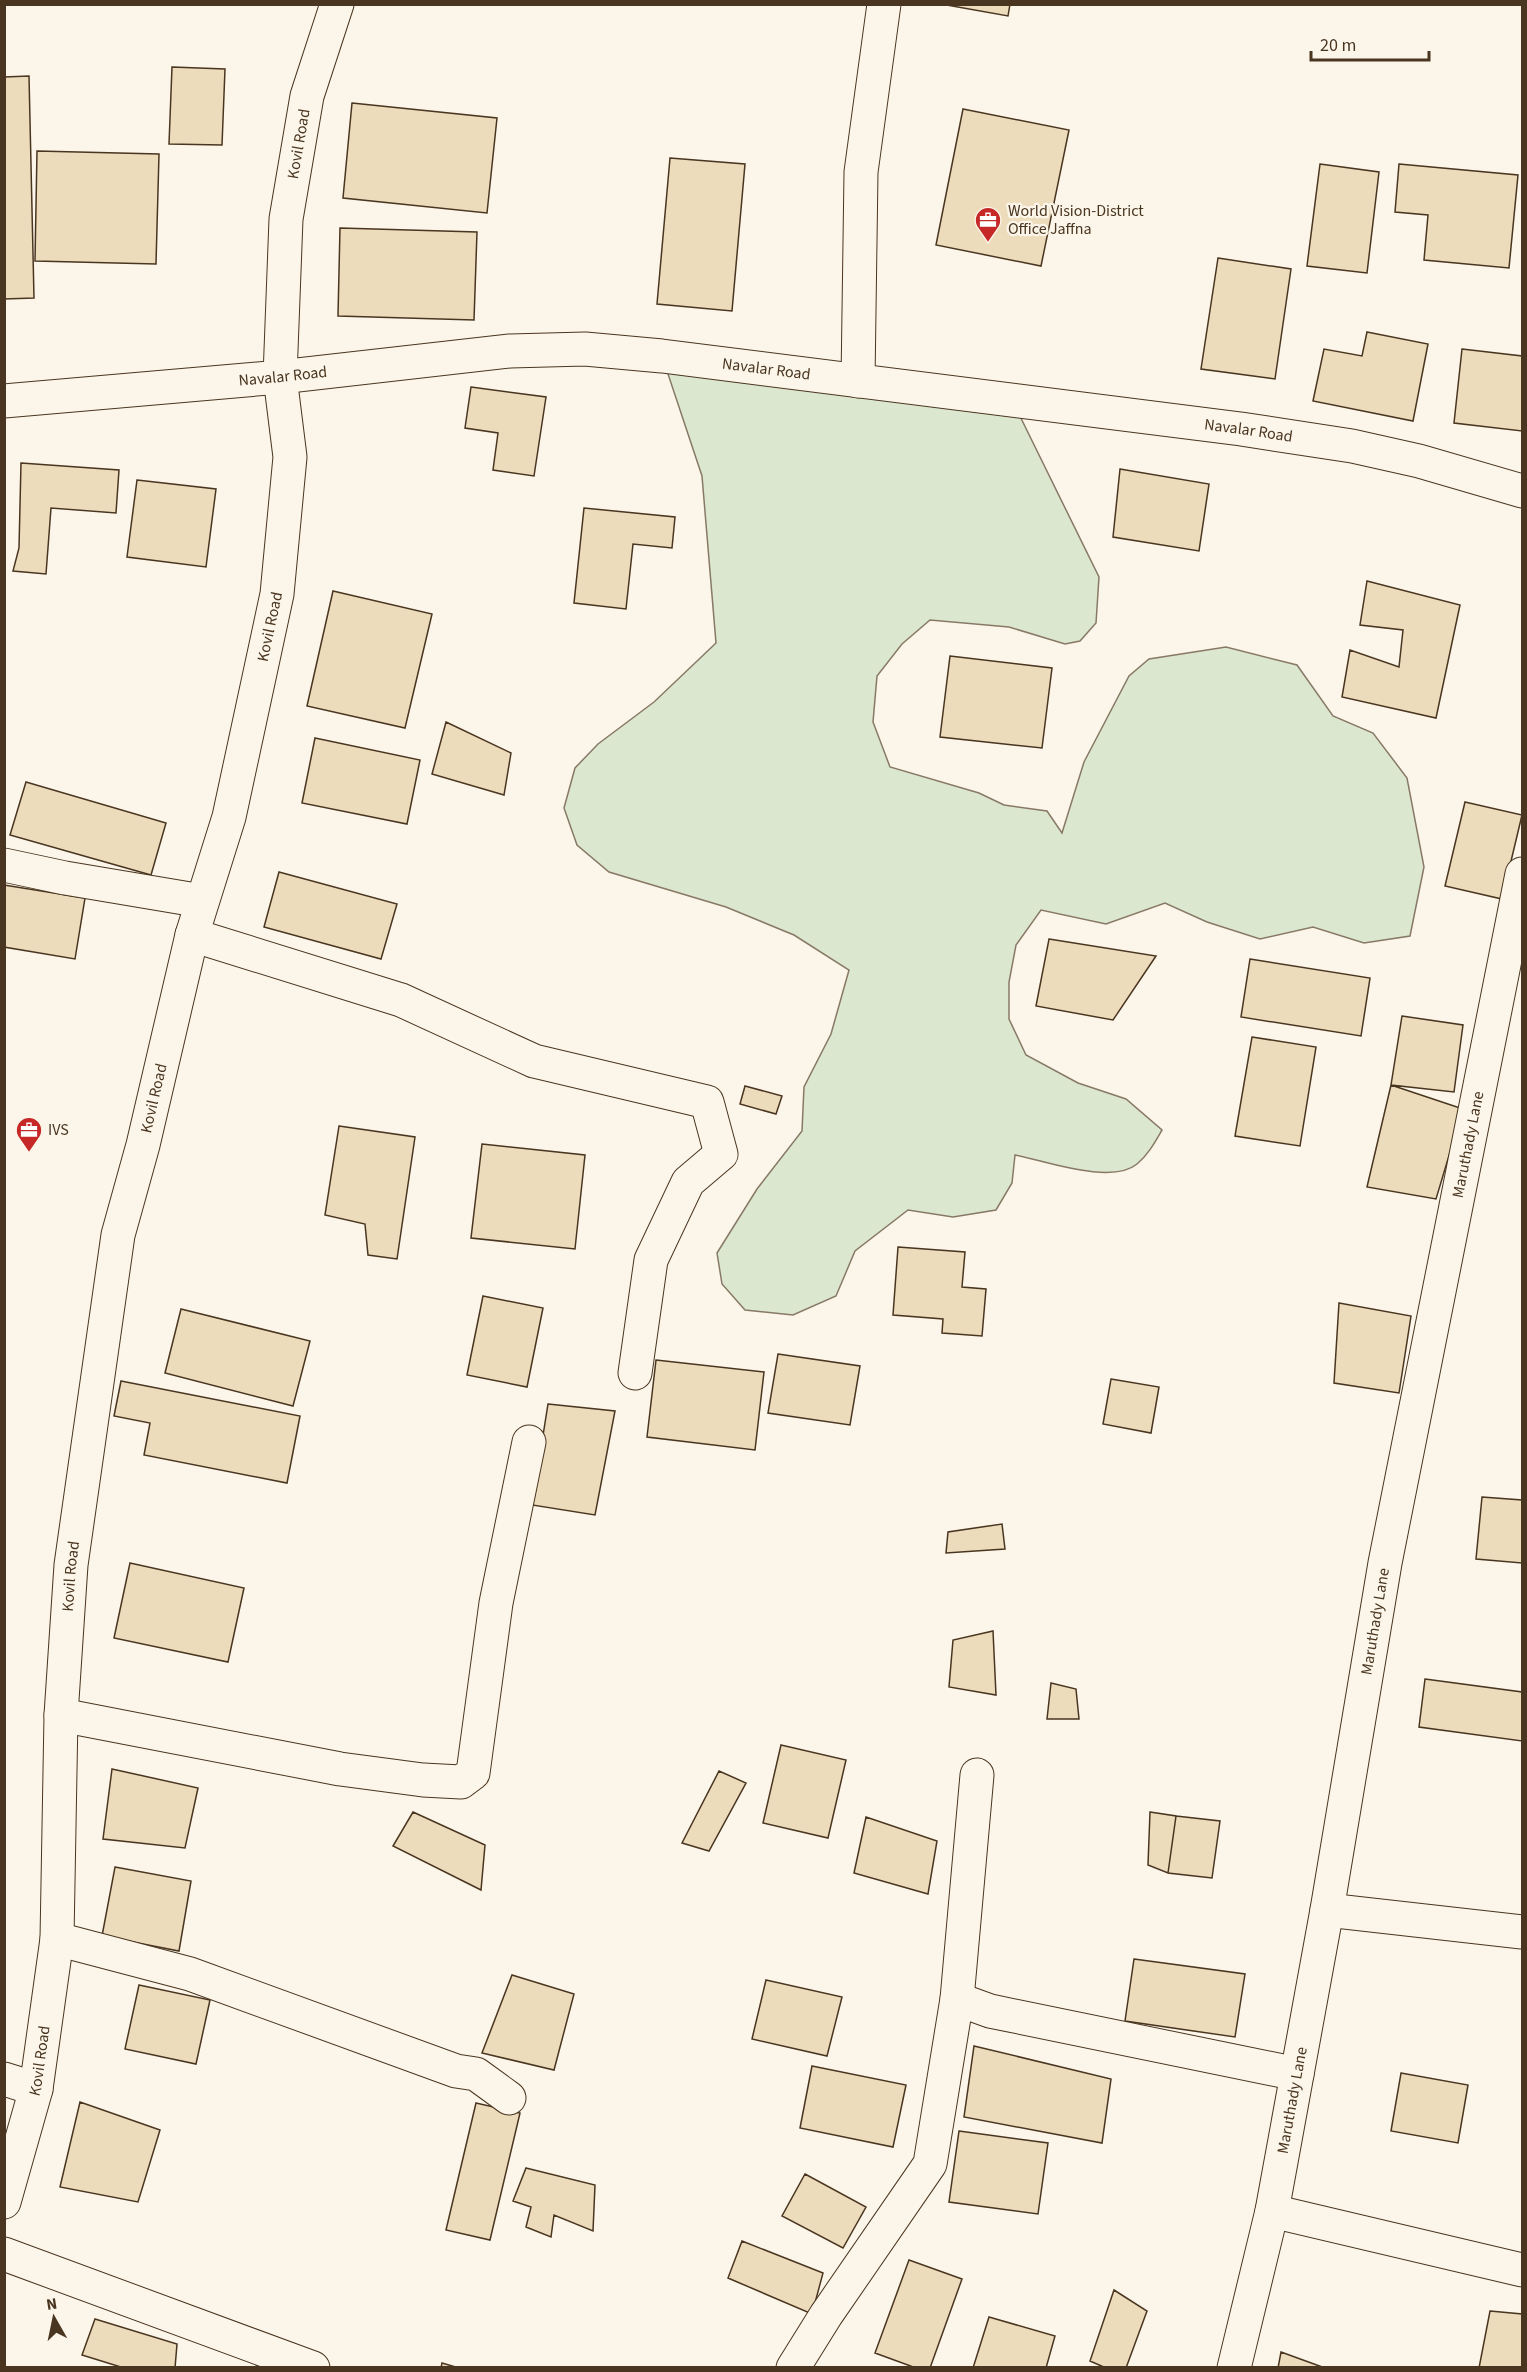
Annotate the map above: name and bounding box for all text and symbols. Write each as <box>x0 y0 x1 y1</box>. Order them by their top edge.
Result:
scale bar <box>1311 24 1430 62</box>
text: 20 m <box>1320 33 1356 58</box>
street label: Kovil Road <box>282 107 316 181</box>
place label: World Vision-District Office Jaffna <box>1008 200 1144 240</box>
office icon: World Vision-District Office Jaffna <box>973 205 1003 243</box>
street label: Navalar Road <box>721 353 812 386</box>
street label: Navalar Road <box>238 361 328 392</box>
street label: Navalar Road <box>1203 413 1294 448</box>
street label: Kovil Road <box>252 590 288 664</box>
street label: Kovil Road <box>135 1061 173 1135</box>
street label: Maruthady Lane <box>1447 1089 1490 1200</box>
office icon: IVS <box>14 1115 44 1153</box>
place label: IVS <box>48 1119 69 1141</box>
street label: Kovil Road <box>57 1540 85 1612</box>
street label: Maruthady Lane <box>1355 1566 1395 1677</box>
street label: Kovil Road <box>24 2024 56 2099</box>
street label: Maruthady Lane <box>1272 2045 1313 2156</box>
north arrow <box>24 2288 84 2348</box>
text: N <box>45 2292 59 2316</box>

